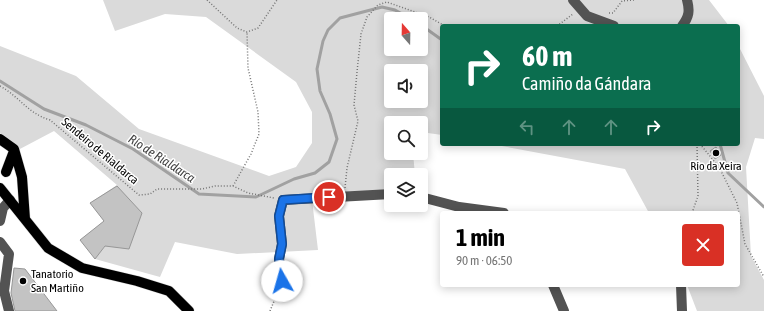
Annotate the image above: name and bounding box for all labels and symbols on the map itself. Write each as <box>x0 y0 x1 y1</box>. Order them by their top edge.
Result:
north arrow <box>384 12 428 56</box>
street label: Sendeiro de Rialdarca <box>59 115 141 187</box>
water label: Río de Rialdarca <box>126 131 198 186</box>
marker: Río da Xeira <box>711 148 721 158</box>
place label: Río da Xeira <box>690 159 742 173</box>
pin <box>312 180 346 214</box>
position arrow <box>261 260 303 302</box>
place label: Tanatorio San Martiño <box>31 267 84 295</box>
marker: Tanatorio San Martiño <box>18 276 28 286</box>

